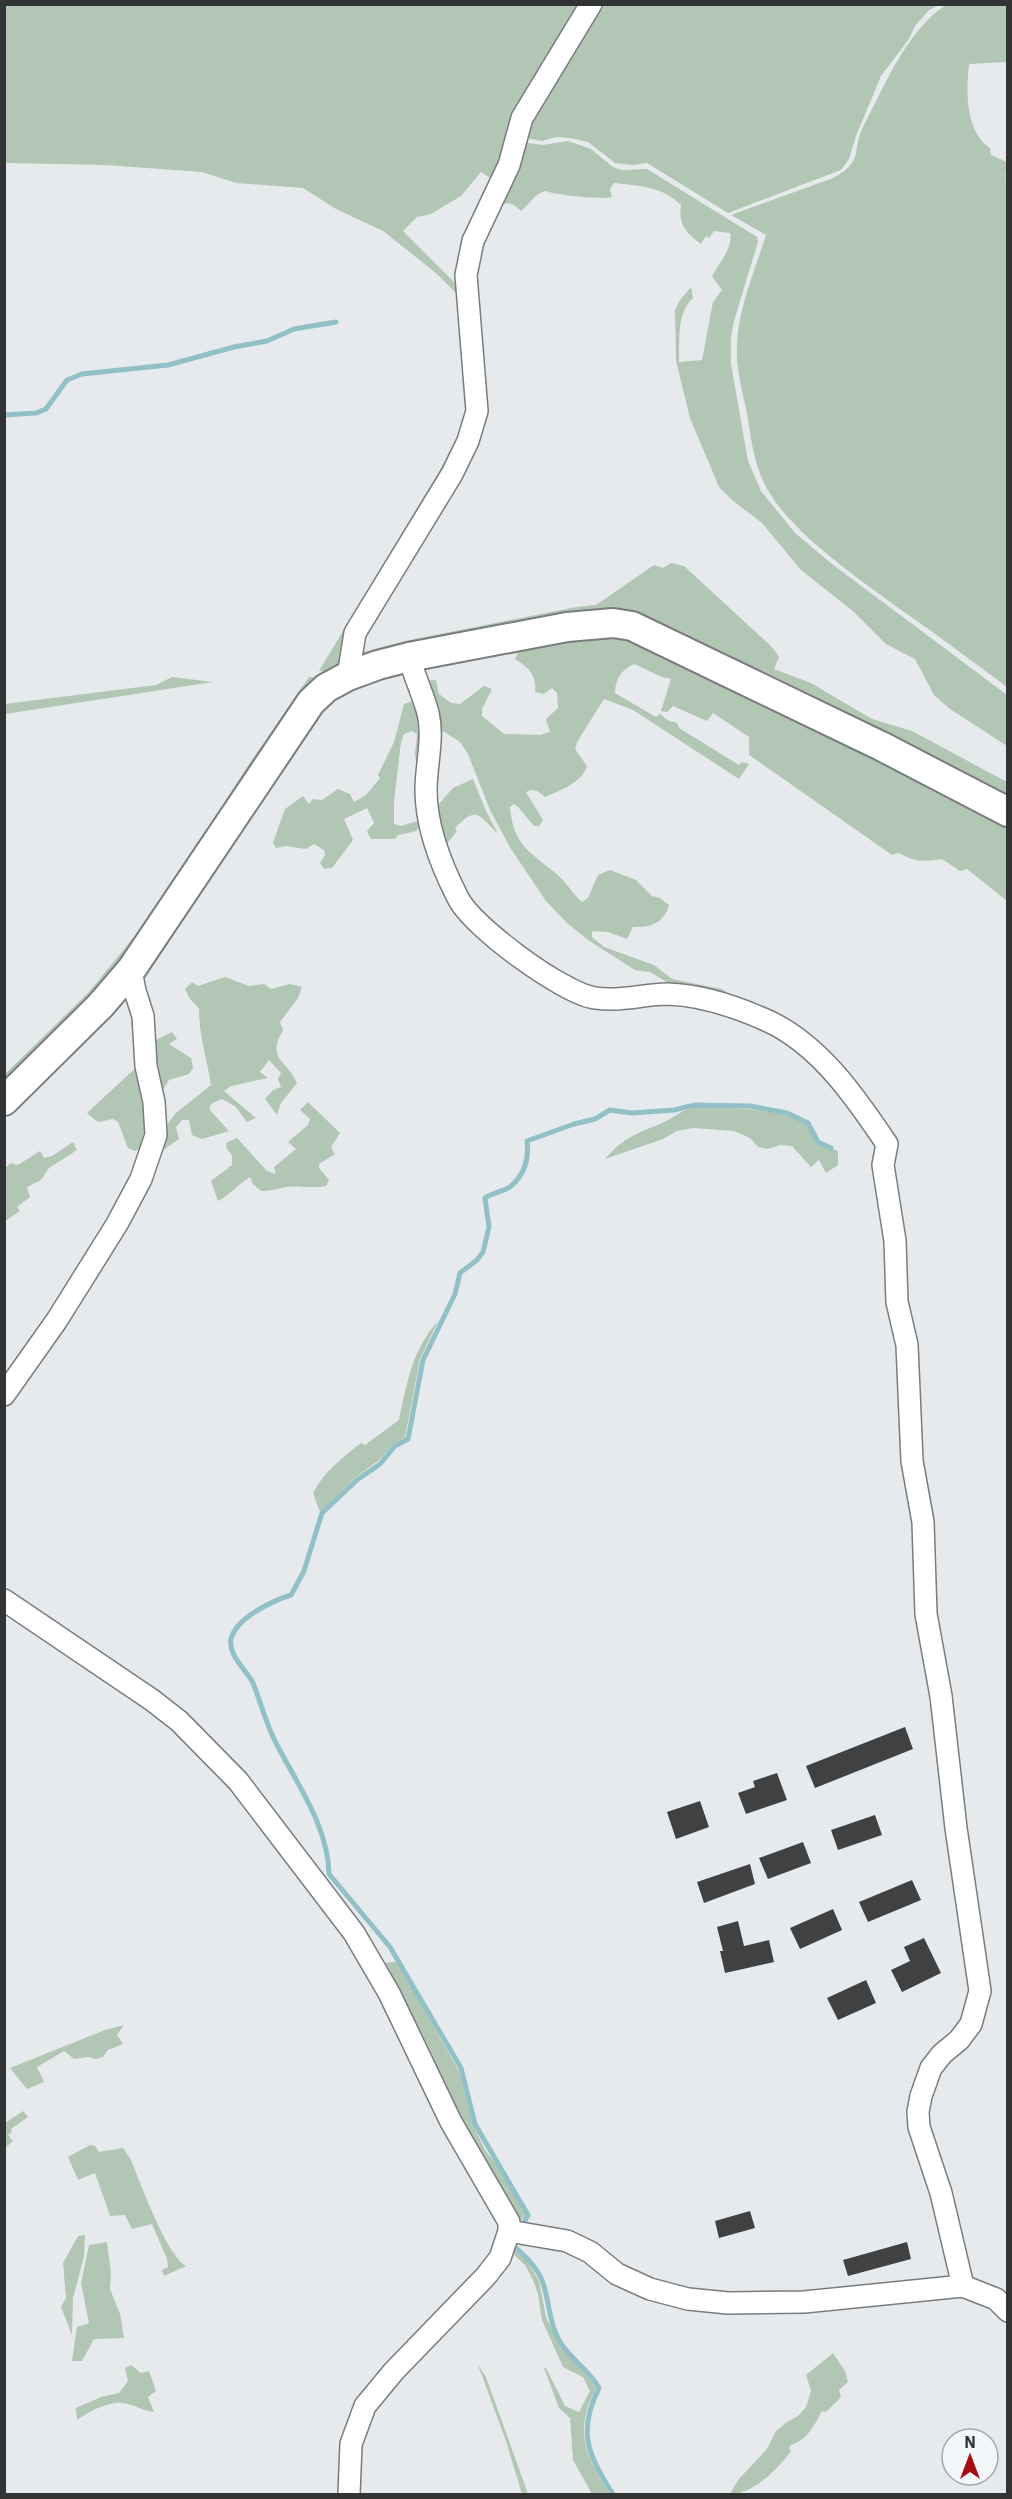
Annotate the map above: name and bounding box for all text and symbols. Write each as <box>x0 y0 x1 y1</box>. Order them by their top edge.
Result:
north arrow <box>940 2427 1000 2487</box>
text: N <box>964 2432 976 2452</box>

